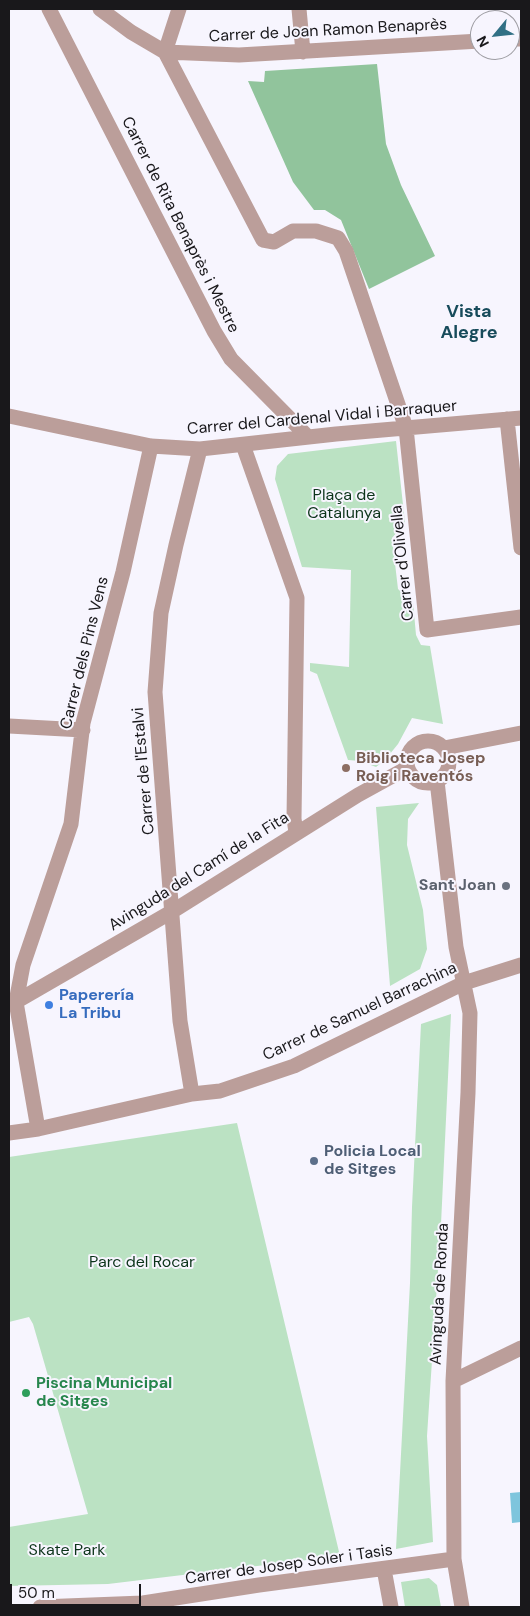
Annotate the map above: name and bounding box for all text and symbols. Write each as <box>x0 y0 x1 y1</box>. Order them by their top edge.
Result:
north arrow <box>470 10 520 60</box>
street label: Carrer de Joan Ramon Benaprès <box>208 15 448 47</box>
text: N <box>472 33 493 50</box>
street label: Carrer de Rita Benaprès i Mestre <box>117 114 243 336</box>
district label: Vista Alegre <box>441 301 497 344</box>
street label: Carrer del Cardenal Vidal i Barraquer <box>186 397 458 439</box>
park label: Plaça de Catalunya <box>307 486 381 524</box>
street label: Carrer d'Olivella <box>387 504 419 622</box>
street label: Carrer dels Pins Vens <box>57 575 113 731</box>
street label: Carrer de l'Estalvi <box>129 706 159 836</box>
place label: Biblioteca Josep Roig i Raventós <box>356 749 485 787</box>
marker: Biblioteca Josep Roig i Raventós <box>340 762 352 774</box>
street label: Avinguda del Camí de la Fita <box>105 809 293 935</box>
place label: Sant Joan <box>419 876 496 896</box>
marker: Sant Joan <box>500 880 512 892</box>
street label: Carrer de Samuel Barrachina <box>260 959 460 1065</box>
place label: Paperería La Tribu <box>59 986 134 1024</box>
marker: Paperería La Tribu <box>43 999 55 1011</box>
place label: Policia Local de Sitges <box>324 1142 421 1180</box>
marker: Policia Local de Sitges <box>308 1155 320 1167</box>
street label: Avinguda de Ronda <box>427 1223 453 1365</box>
park label: Parc del Rocar <box>89 1253 195 1273</box>
place label: Piscina Municipal de Sitges <box>36 1374 172 1412</box>
marker: Piscina Municipal de Sitges <box>20 1387 32 1399</box>
park label: Skate Park <box>29 1541 105 1561</box>
street label: Carrer de Josep Soler i Tasis <box>184 1541 394 1589</box>
scale bar <box>12 1574 144 1606</box>
text: 50 m <box>18 1583 55 1603</box>

